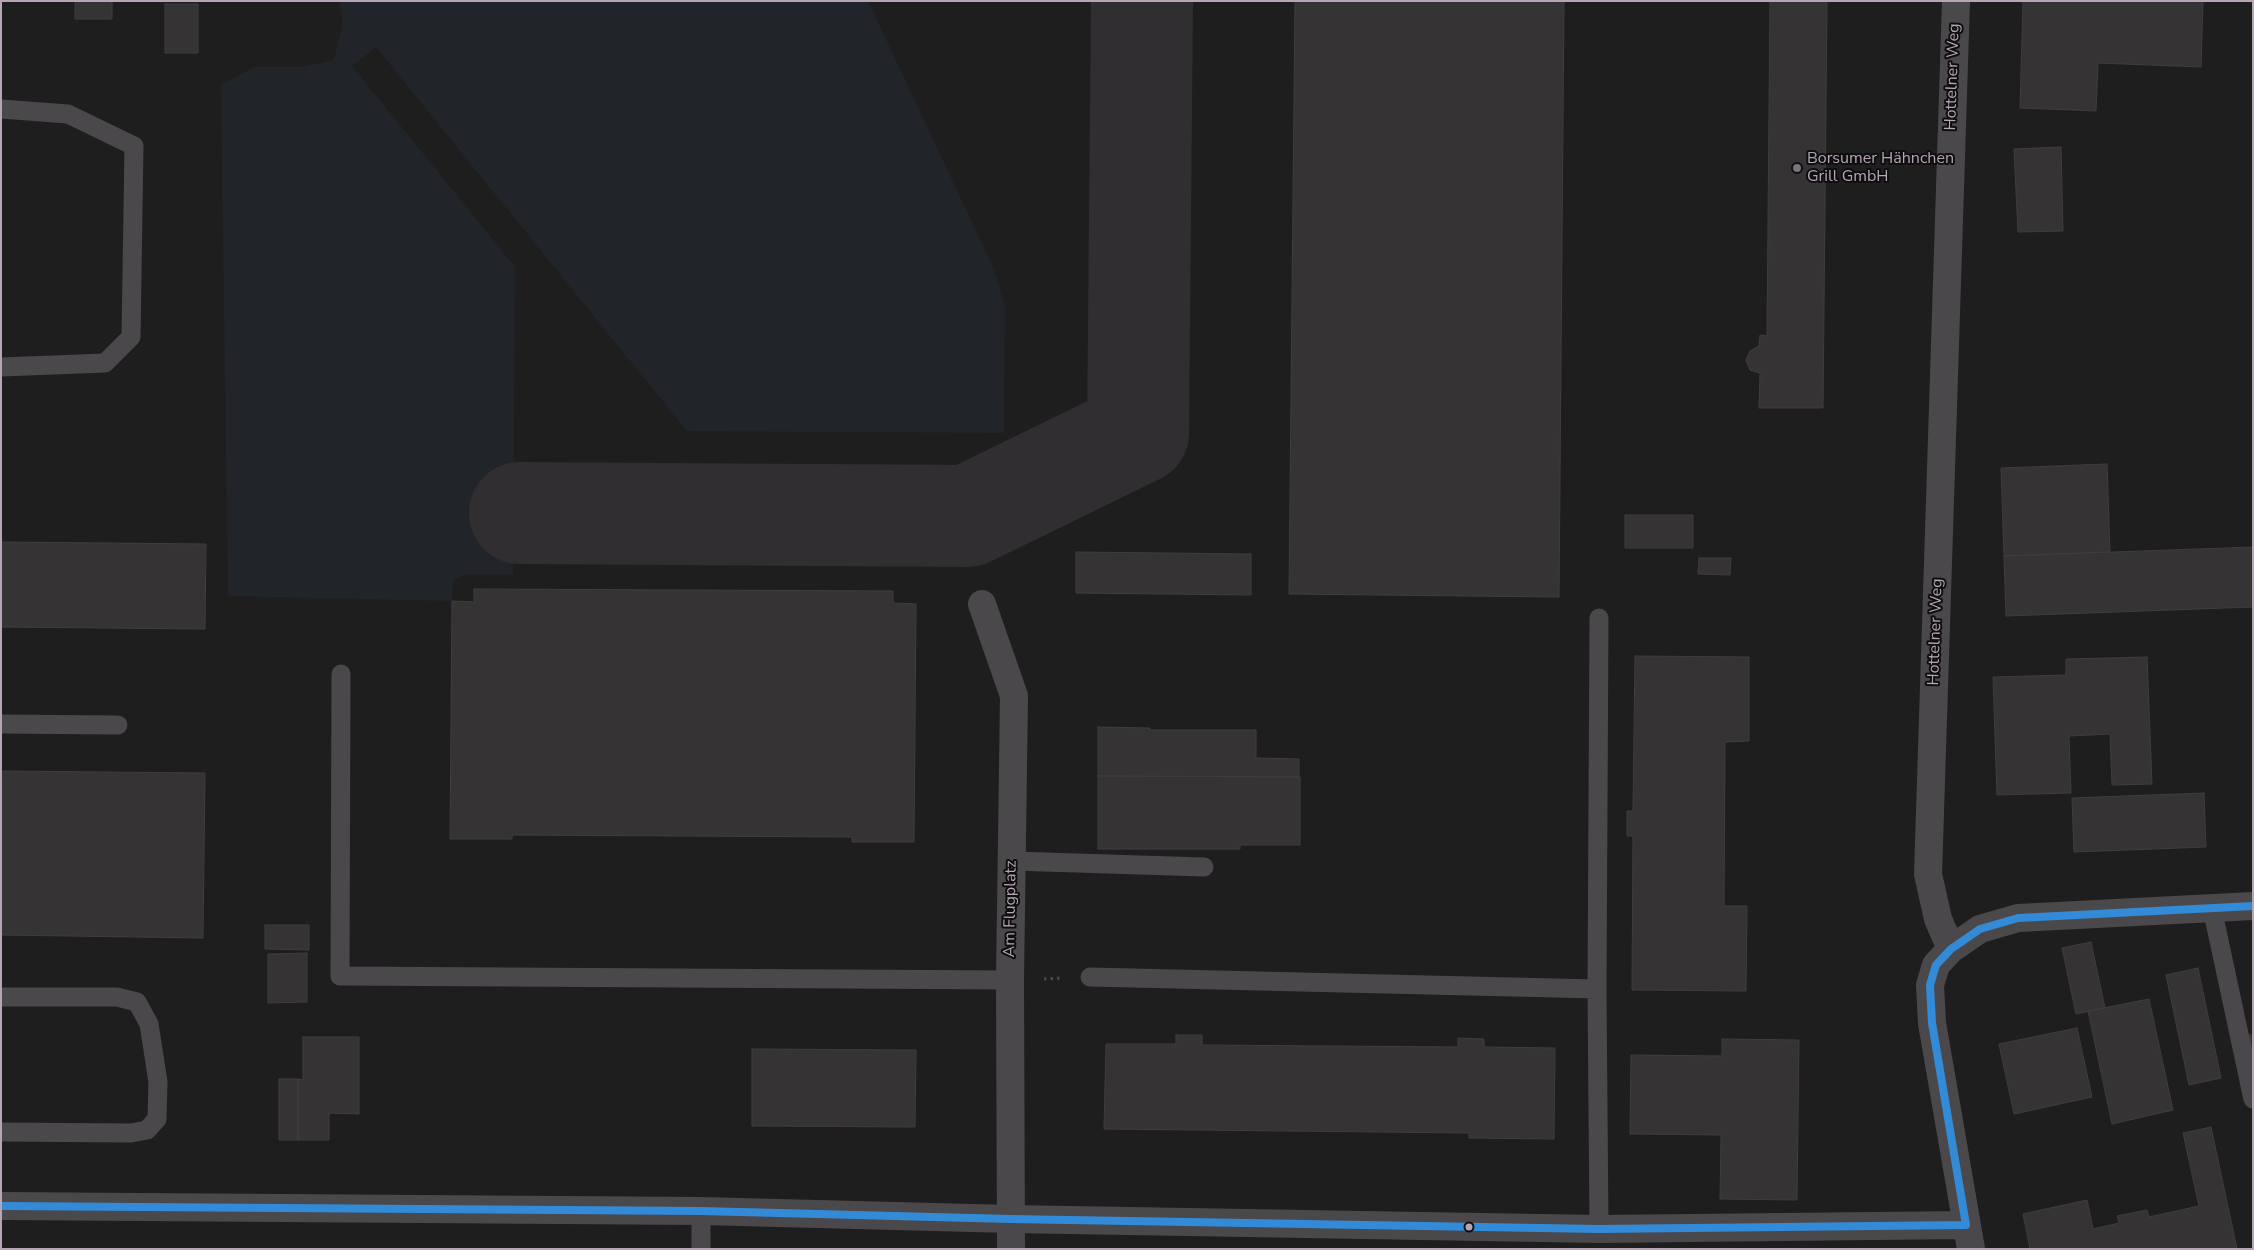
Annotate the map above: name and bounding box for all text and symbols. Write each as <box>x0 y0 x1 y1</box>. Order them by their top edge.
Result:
street label: Hottelner Weg <box>1942 23 1964 131</box>
place label: Borsumer Hähnchen Grill GmbH <box>1807 149 1954 187</box>
marker: Borsumer Hähnchen Grill GmbH <box>1791 162 1803 174</box>
street label: Hottelner Weg <box>1925 578 1947 686</box>
street label: Am Flugplatz <box>1001 860 1021 958</box>
unlabelled marker <box>1464 1222 1474 1232</box>

